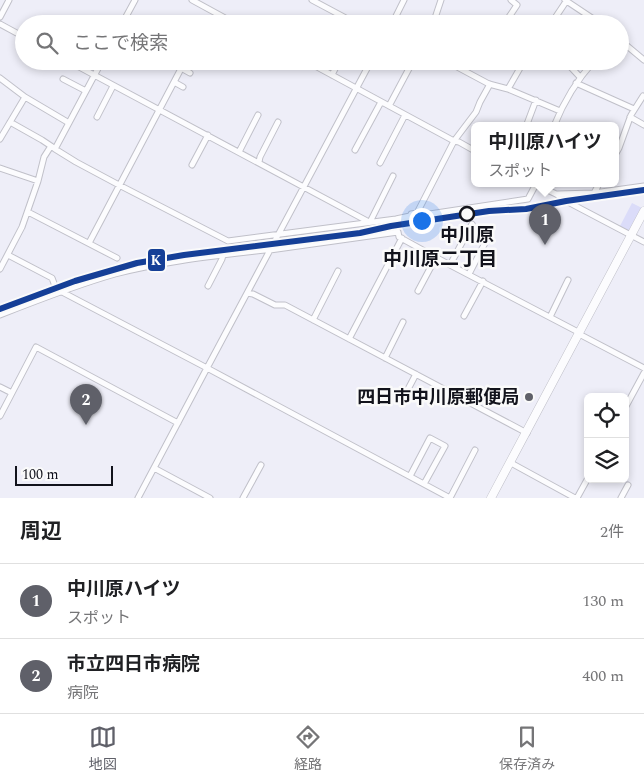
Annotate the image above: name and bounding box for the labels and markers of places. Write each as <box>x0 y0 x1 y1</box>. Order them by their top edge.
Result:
pin: 1 <box>529 204 561 245</box>
marker: 中川原 <box>459 206 475 222</box>
place label: 中川原 <box>440 222 494 249</box>
pin: 2 <box>70 384 102 425</box>
place label: 四日市中川原郵便局 <box>357 384 519 411</box>
marker: 四日市中川原郵便局 <box>523 391 535 403</box>

